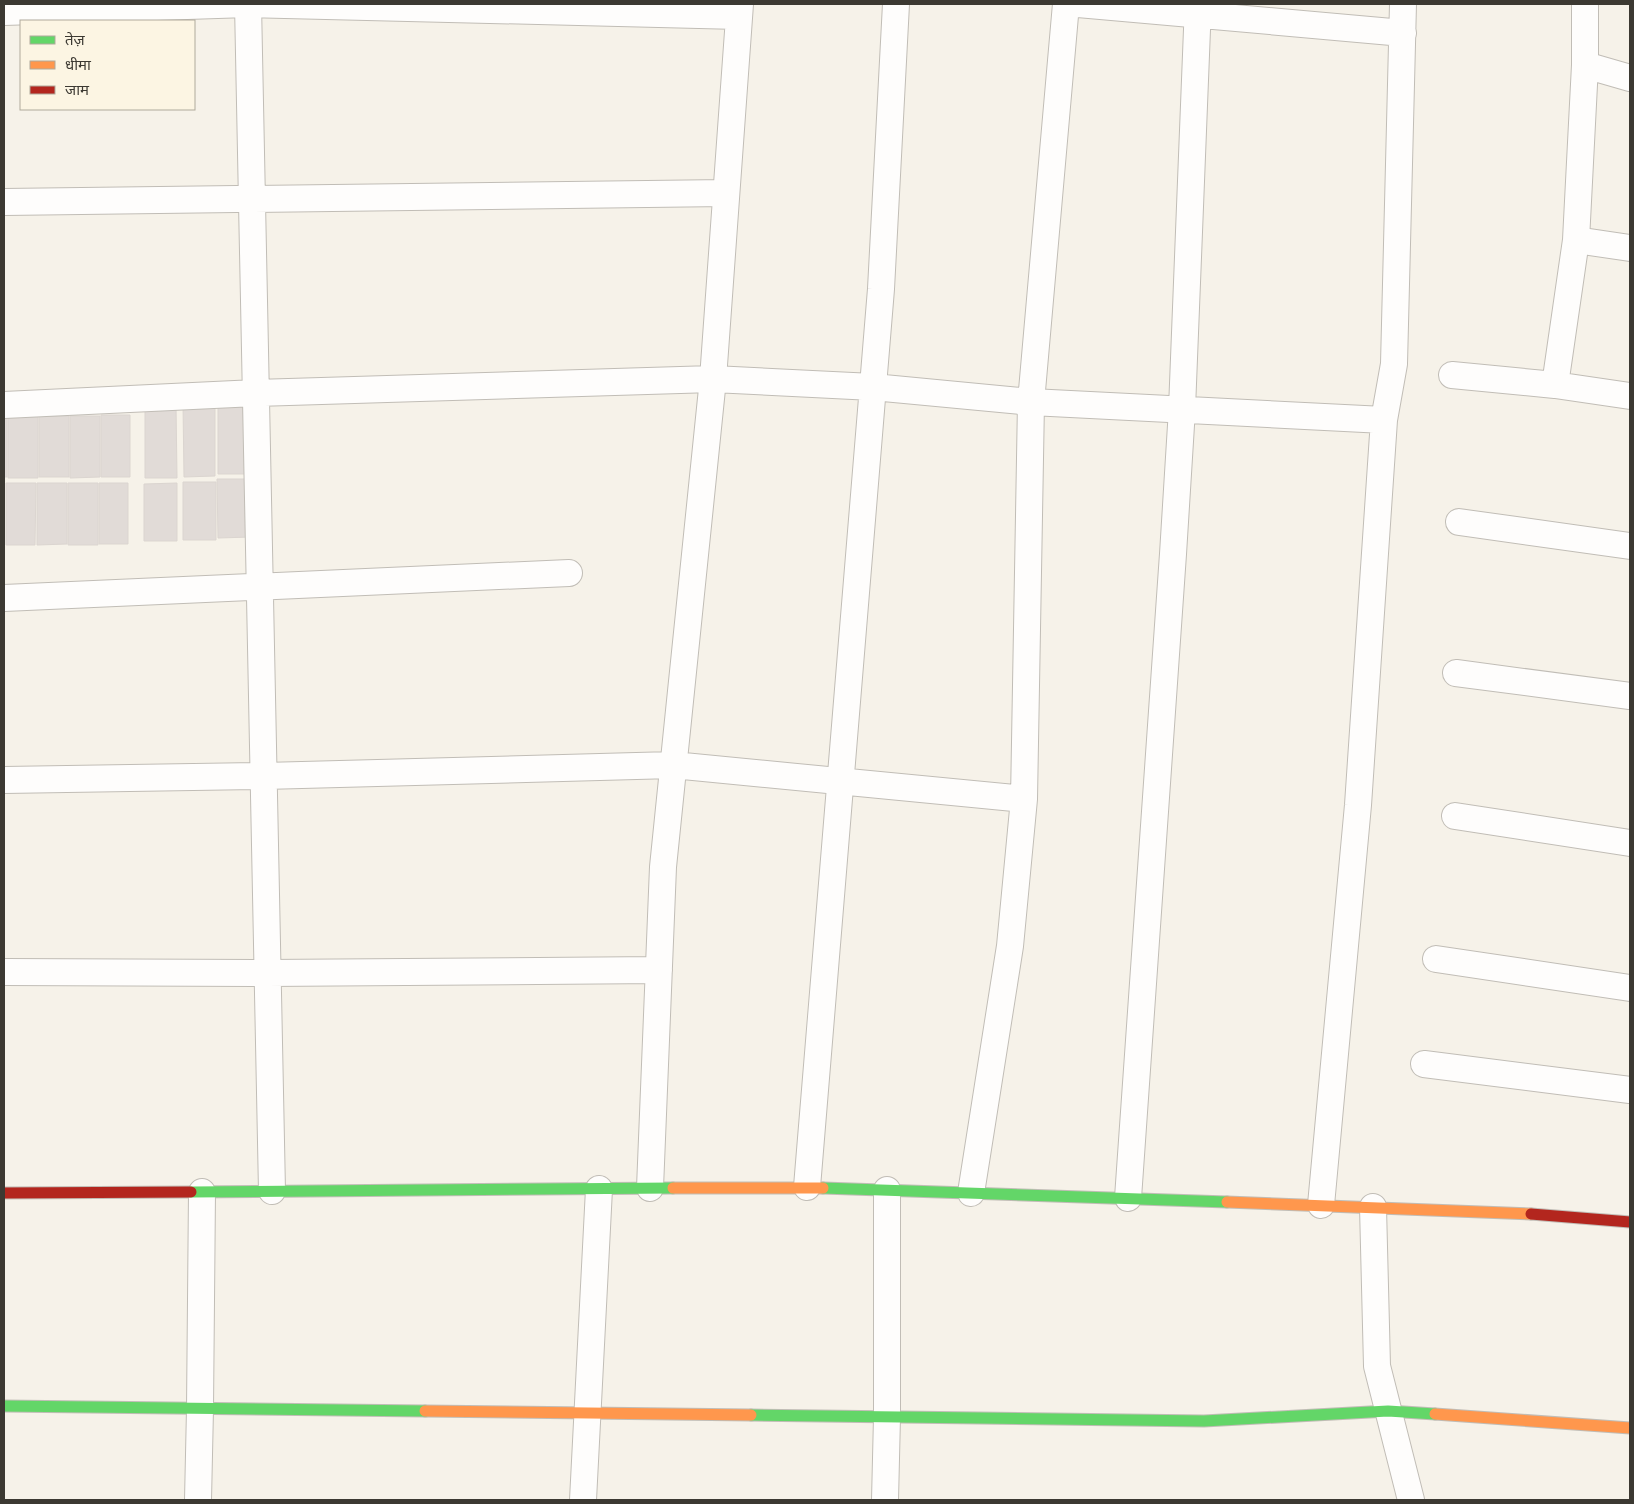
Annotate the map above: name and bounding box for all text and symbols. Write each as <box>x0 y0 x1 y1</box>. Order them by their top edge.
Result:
legend <box>20 20 195 110</box>
text: तेज़ <box>65 30 86 49</box>
text: धीमा <box>65 55 92 74</box>
text: जाम <box>65 80 90 99</box>

